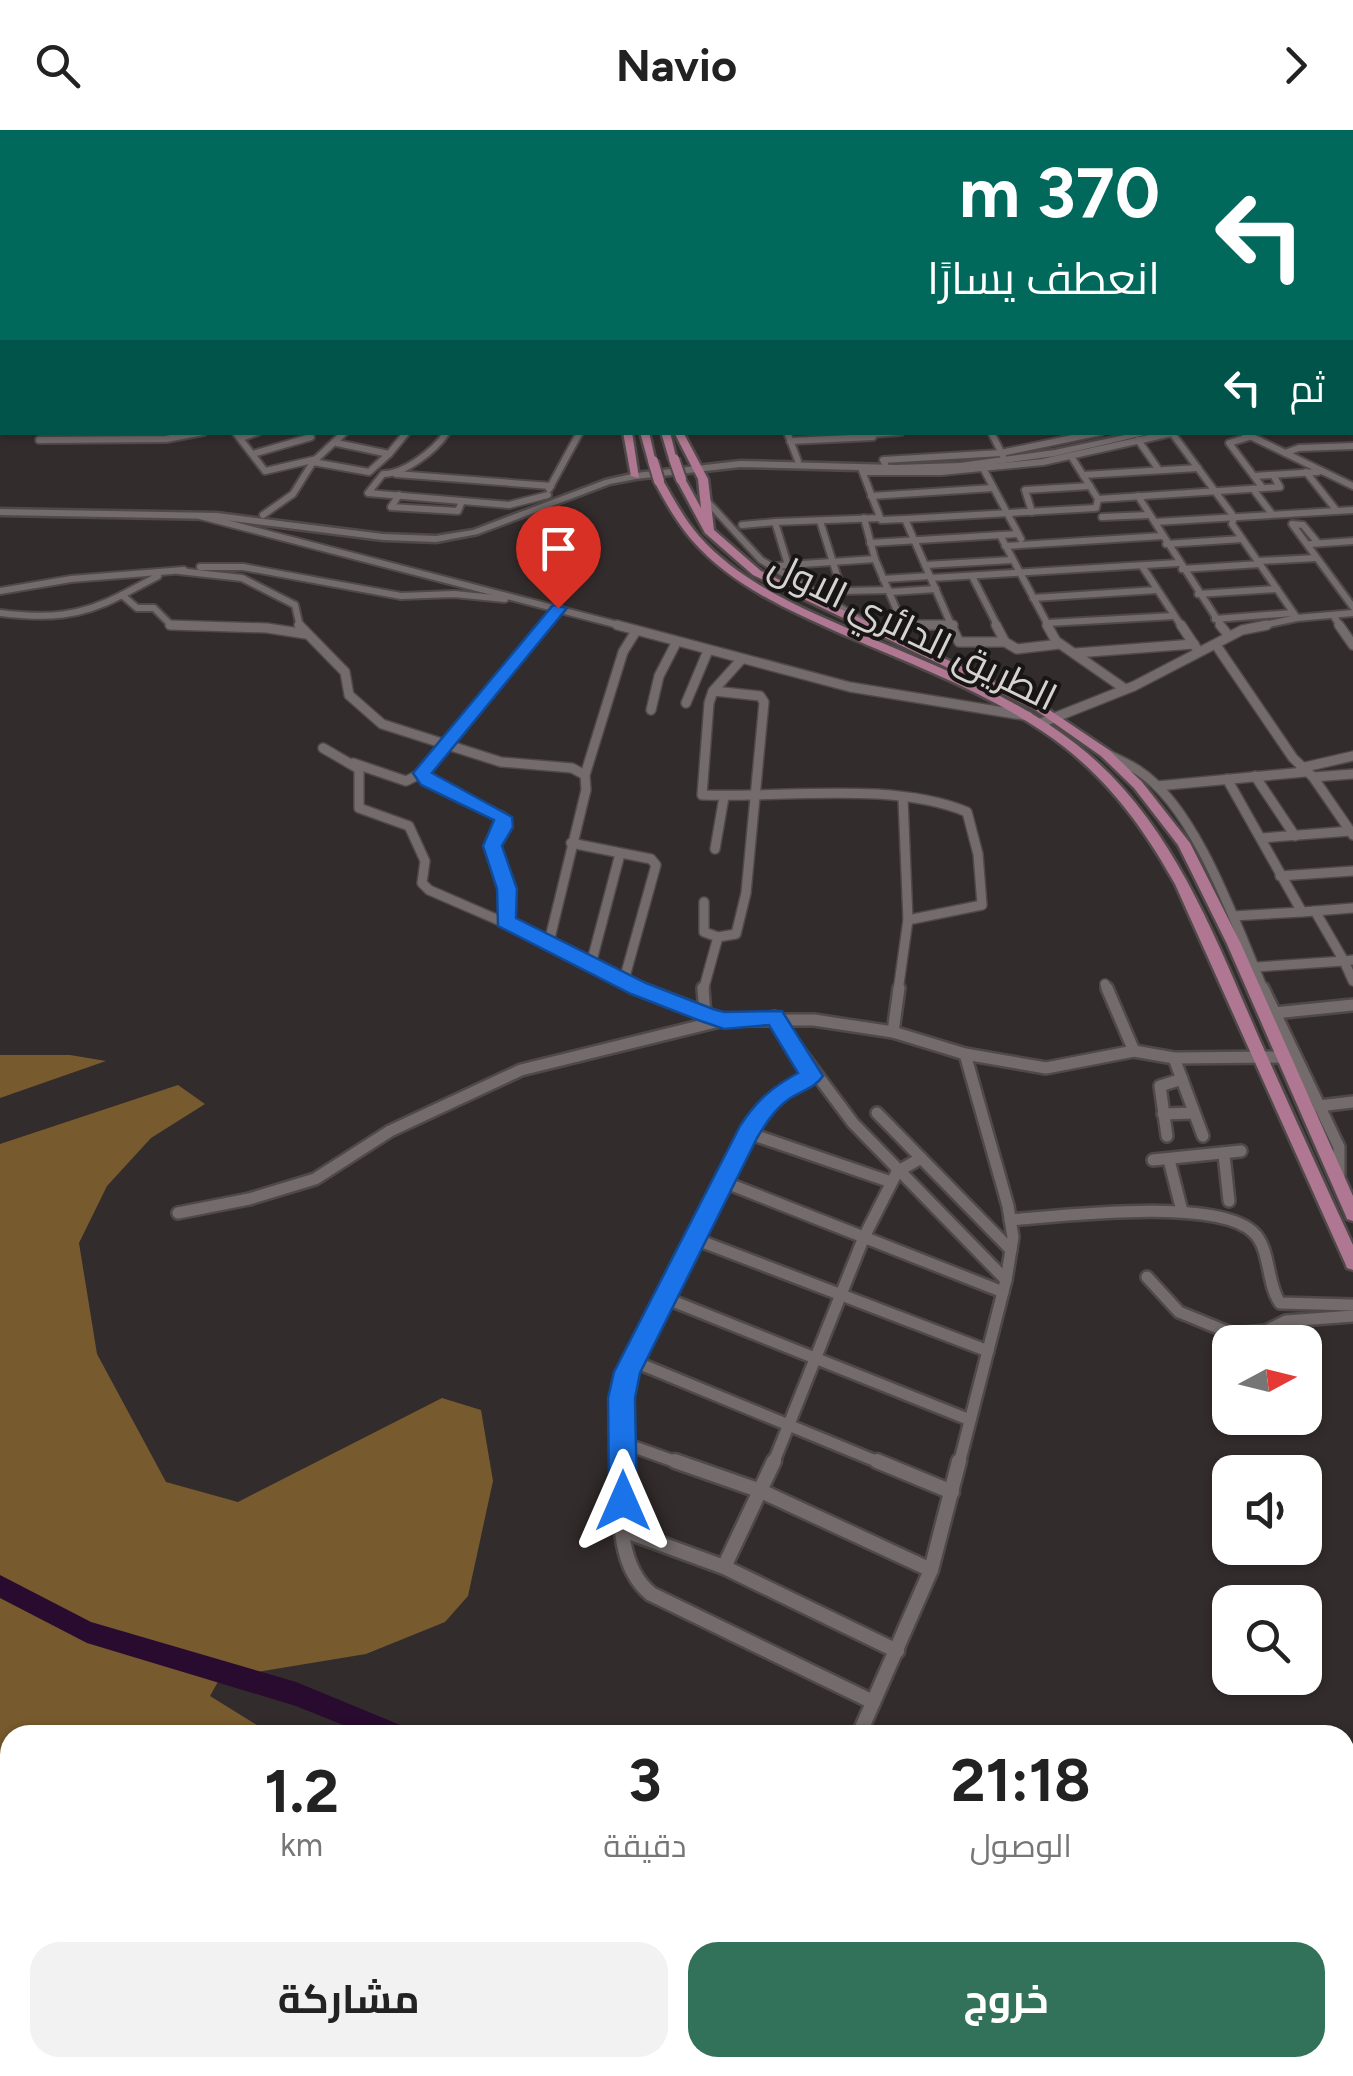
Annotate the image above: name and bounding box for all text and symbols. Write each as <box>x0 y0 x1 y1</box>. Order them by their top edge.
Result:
icon: search <box>30 38 85 93</box>
text: Navio <box>616 38 737 92</box>
icon: forward <box>1268 38 1323 93</box>
text: 370 m <box>959 150 1160 235</box>
icon: left <box>1195 170 1325 300</box>
text: انعطف يسارًا <box>927 251 1160 305</box>
icon: left <box>1215 360 1270 415</box>
text: ثم <box>1290 366 1325 412</box>
pin <box>516 506 601 609</box>
icon: arrive <box>531 521 586 576</box>
street label: الطريق الدائري الاول <box>759 541 1064 726</box>
north arrow <box>1212 1325 1322 1435</box>
map controls <box>1212 1325 1322 1695</box>
position arrow <box>571 1449 675 1553</box>
button: sound <box>1212 1455 1322 1565</box>
button: search <box>1212 1585 1322 1695</box>
text: 3 <box>628 1744 662 1816</box>
text: 21:18 <box>951 1744 1091 1816</box>
text: 1.2 <box>264 1755 339 1827</box>
text: km <box>280 1826 323 1864</box>
text: دقيقة <box>603 1827 687 1865</box>
text: الوصول <box>970 1827 1072 1865</box>
button: مشاركة <box>30 1942 668 2057</box>
button: خروج <box>688 1942 1325 2057</box>

